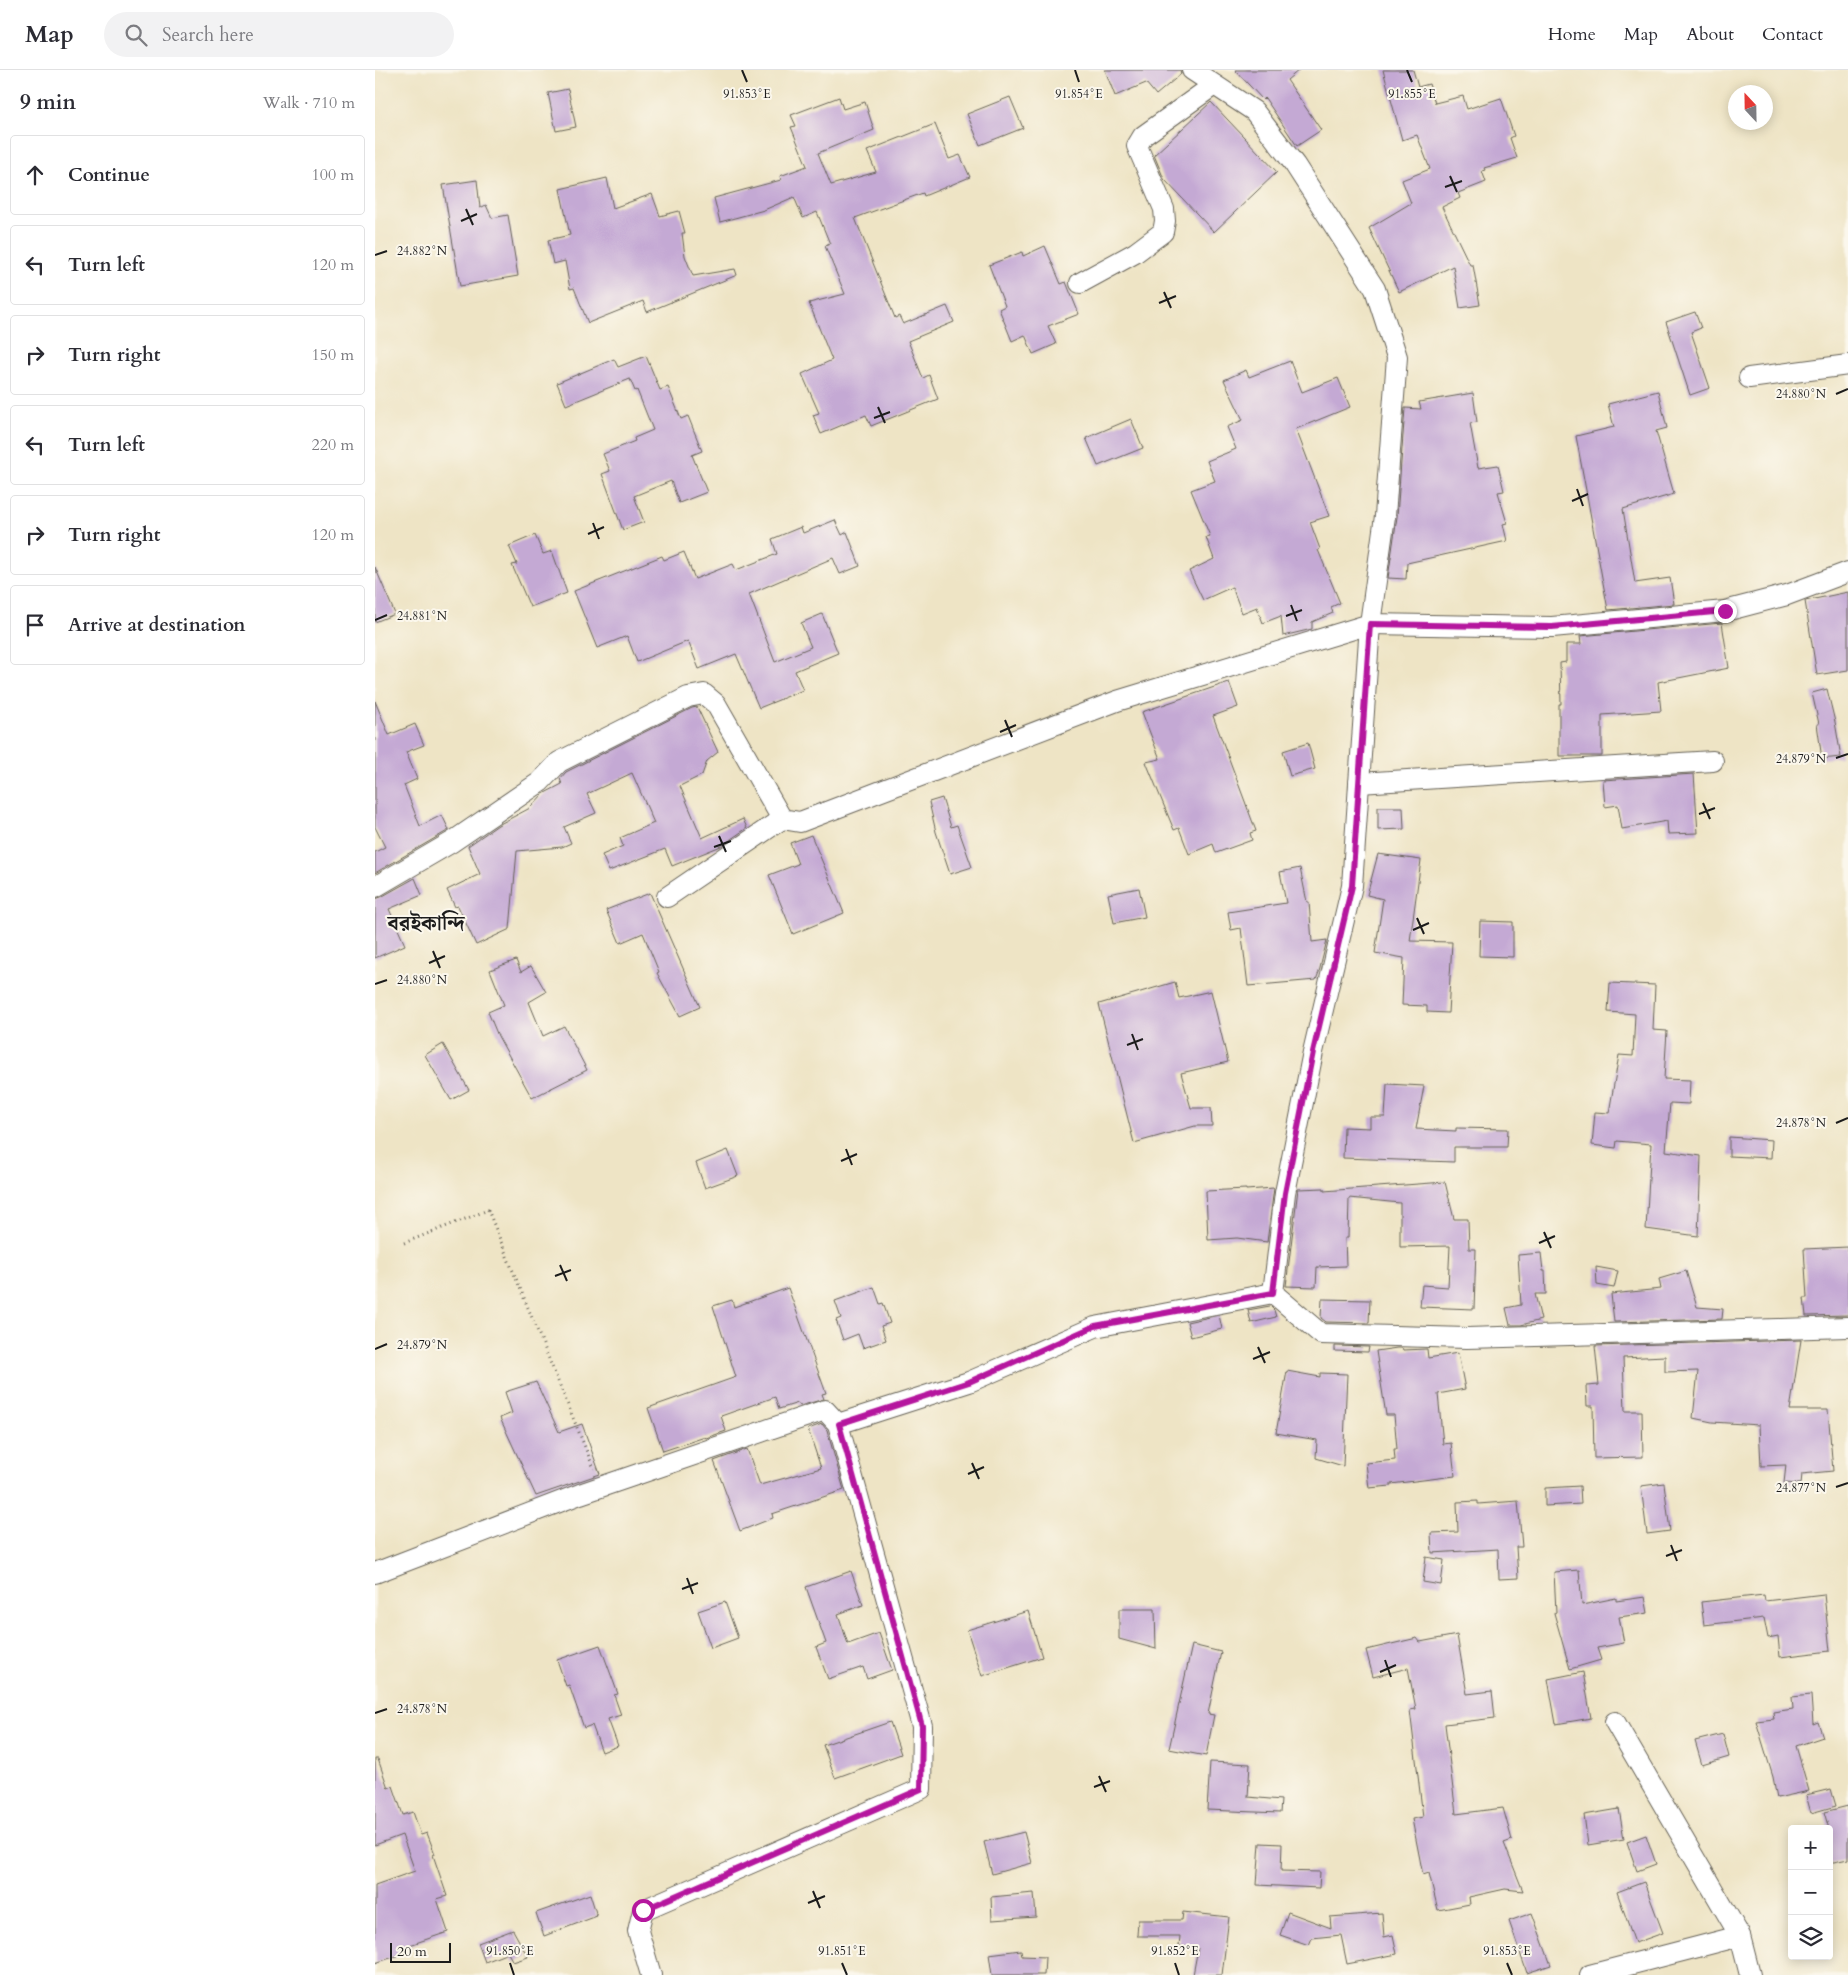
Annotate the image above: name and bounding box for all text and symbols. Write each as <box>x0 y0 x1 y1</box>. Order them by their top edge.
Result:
search box <box>104 12 454 57</box>
text: Map <box>25 18 74 51</box>
icon: search <box>122 21 150 49</box>
text: Search here <box>162 22 254 48</box>
text: Home <box>1548 22 1596 47</box>
text: Map <box>1624 22 1658 47</box>
text: About <box>1686 22 1734 47</box>
text: Contact <box>1762 22 1823 47</box>
north arrow <box>1728 85 1773 130</box>
text: 91.853°E <box>723 86 771 102</box>
text: 91.854°E <box>1055 86 1103 102</box>
text: 91.855°E <box>1388 86 1436 102</box>
text: 9 min <box>20 88 76 117</box>
text: Walk · 710 m <box>263 92 355 114</box>
icon: ahead <box>21 161 49 189</box>
text: Continue <box>68 162 150 188</box>
text: 100 m <box>312 164 354 186</box>
text: 24.882°N <box>397 243 448 259</box>
icon: left <box>21 251 49 279</box>
text: Turn left <box>68 252 145 278</box>
text: 120 m <box>312 254 354 276</box>
icon: right <box>21 341 49 369</box>
text: Turn right <box>68 342 160 368</box>
text: 150 m <box>312 344 354 366</box>
text: 24.880°N <box>1776 386 1827 402</box>
icon: left <box>21 431 49 459</box>
text: Turn left <box>68 432 145 458</box>
text: 220 m <box>312 434 354 456</box>
icon: right <box>21 521 49 549</box>
text: Turn right <box>68 522 160 548</box>
text: 120 m <box>312 524 354 546</box>
route end <box>1714 600 1737 623</box>
text: 24.881°N <box>397 608 448 624</box>
icon: arrive <box>21 611 49 639</box>
text: Arrive at destination <box>68 612 245 638</box>
text: 24.879°N <box>1776 751 1827 767</box>
district label: বরইকান্দি <box>386 909 466 938</box>
text: 24.880°N <box>397 972 448 988</box>
text: 24.878°N <box>1776 1115 1827 1131</box>
text: 24.879°N <box>397 1337 448 1353</box>
text: 24.877°N <box>1776 1480 1827 1496</box>
text: 24.878°N <box>397 1701 448 1717</box>
map controls <box>1788 1825 1833 1960</box>
button: + <box>1788 1825 1833 1870</box>
button: − <box>1788 1870 1833 1915</box>
route start <box>632 1899 655 1922</box>
button: layers <box>1788 1915 1833 1960</box>
scale bar <box>390 1940 451 1963</box>
text: 20 m <box>397 1942 427 1961</box>
text: 91.850°E <box>486 1943 534 1959</box>
text: 91.851°E <box>818 1943 866 1959</box>
text: 91.852°E <box>1151 1943 1199 1959</box>
text: 91.853°E <box>1483 1943 1531 1959</box>

